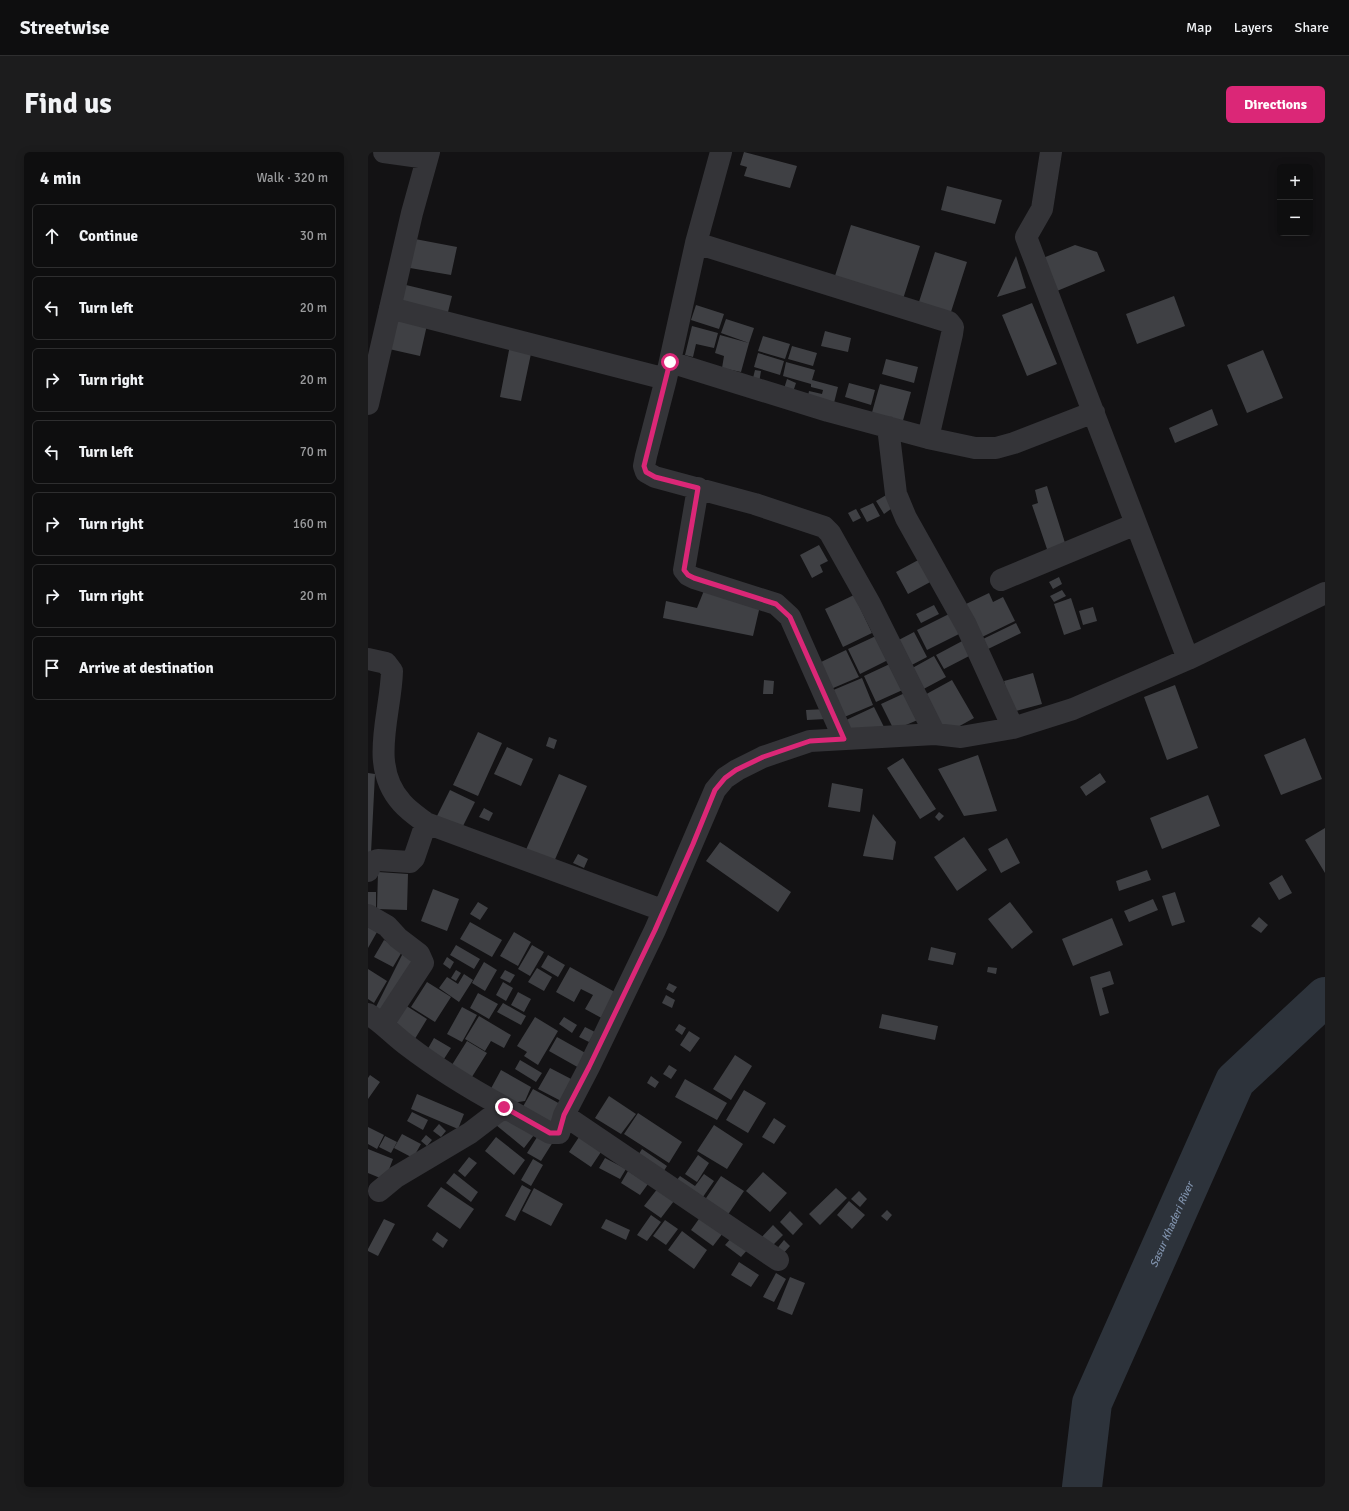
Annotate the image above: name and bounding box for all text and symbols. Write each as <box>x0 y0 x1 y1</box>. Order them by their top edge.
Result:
text: Streetwise <box>20 16 110 40</box>
text: Map <box>1186 19 1212 36</box>
text: Layers <box>1234 19 1273 36</box>
text: Share <box>1295 19 1329 36</box>
button: Directions <box>1226 86 1325 123</box>
text: Find us <box>24 87 112 121</box>
map controls <box>1277 164 1313 236</box>
button: + <box>1277 164 1313 200</box>
text: 4 min <box>40 168 81 189</box>
text: Walk · 320 m <box>257 170 328 186</box>
button: − <box>1277 200 1313 236</box>
icon: ahead <box>41 225 63 247</box>
text: Continue <box>79 227 138 245</box>
text: 30 m <box>300 228 327 244</box>
icon: left <box>41 297 63 319</box>
text: Turn left <box>79 299 133 317</box>
text: 20 m <box>300 300 327 316</box>
route start <box>661 353 679 371</box>
icon: right <box>41 369 63 391</box>
text: Turn right <box>79 371 144 389</box>
text: 20 m <box>300 372 327 388</box>
icon: left <box>41 441 63 463</box>
text: Turn left <box>79 443 133 461</box>
text: 70 m <box>300 444 327 460</box>
icon: right <box>41 513 63 535</box>
text: Turn right <box>79 515 144 533</box>
text: 160 m <box>293 516 327 532</box>
icon: right <box>41 585 63 607</box>
text: Turn right <box>79 587 144 605</box>
text: 20 m <box>300 588 327 604</box>
icon: arrive <box>41 657 63 679</box>
text: Arrive at destination <box>79 659 214 677</box>
route end <box>495 1098 513 1116</box>
water label: Sasur Khaderi River <box>1147 1178 1197 1269</box>

